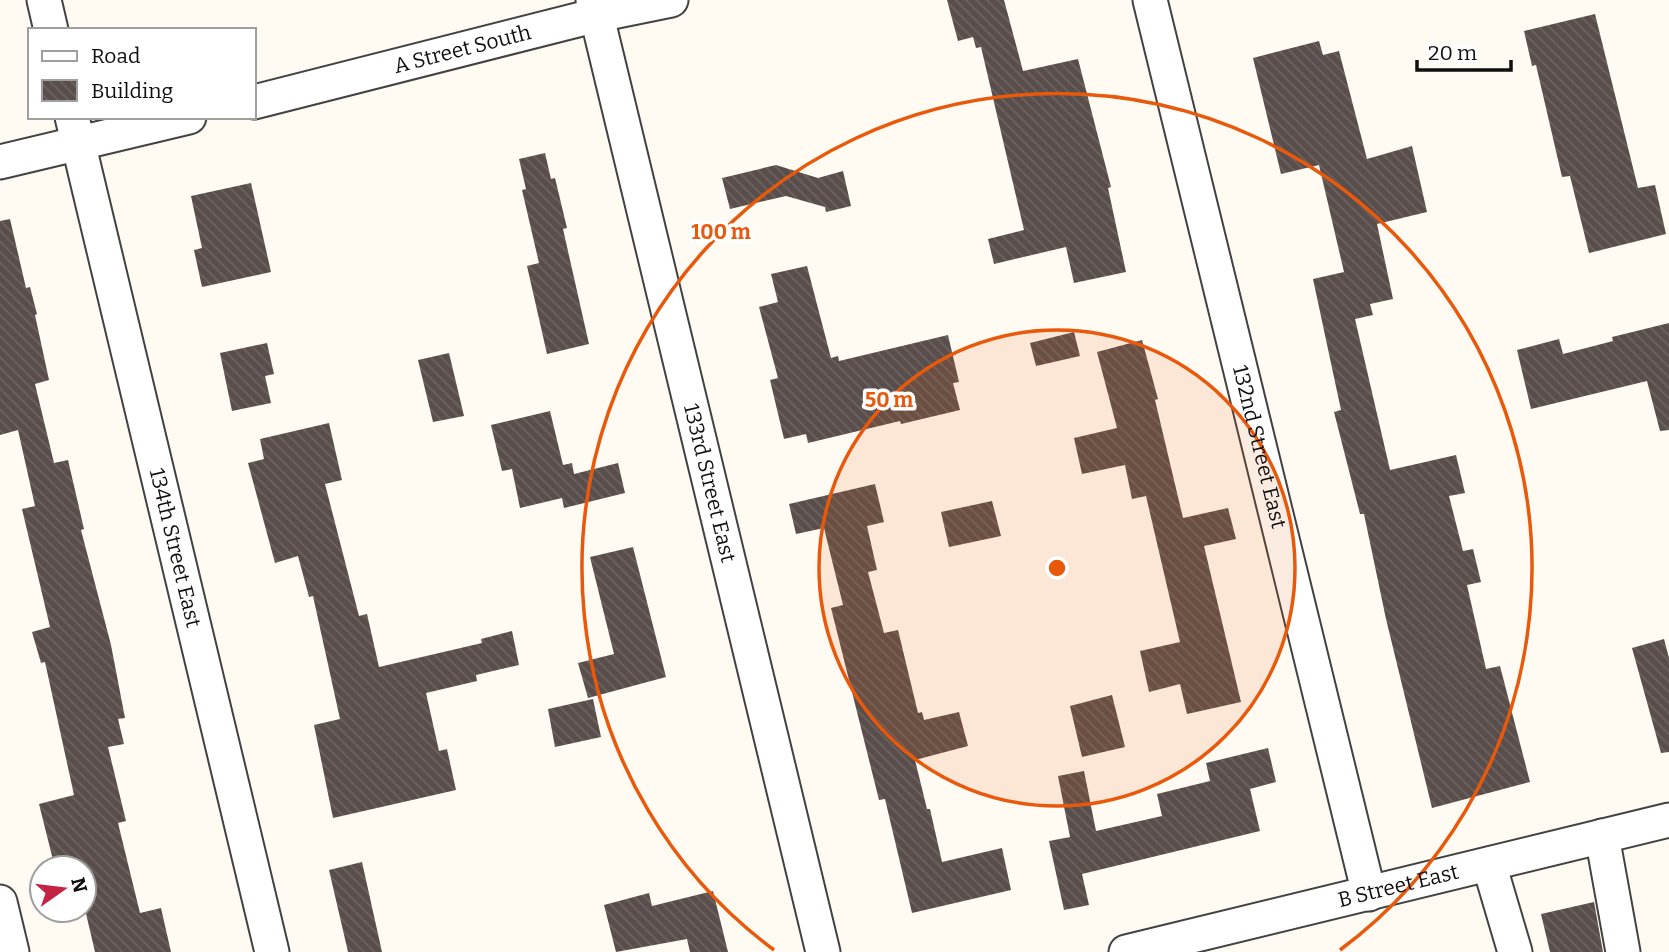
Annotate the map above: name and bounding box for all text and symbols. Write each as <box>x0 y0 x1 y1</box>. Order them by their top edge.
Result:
street label: A Street South <box>391 19 534 79</box>
legend <box>28 28 256 119</box>
scale bar <box>1417 28 1512 72</box>
text: 20 m <box>1428 40 1477 66</box>
text: Road <box>91 43 140 69</box>
text: Building <box>91 78 174 104</box>
text: 100 m <box>691 219 751 245</box>
street label: 132nd Street East <box>1227 362 1292 531</box>
text: 50 m <box>865 387 913 413</box>
street label: 133rd Street East <box>678 401 742 566</box>
street label: 134th Street East <box>144 466 207 630</box>
centre of rings <box>1045 556 1069 580</box>
north arrow <box>28 854 98 924</box>
street label: B Street East <box>1335 859 1461 913</box>
text: N <box>66 875 92 895</box>

